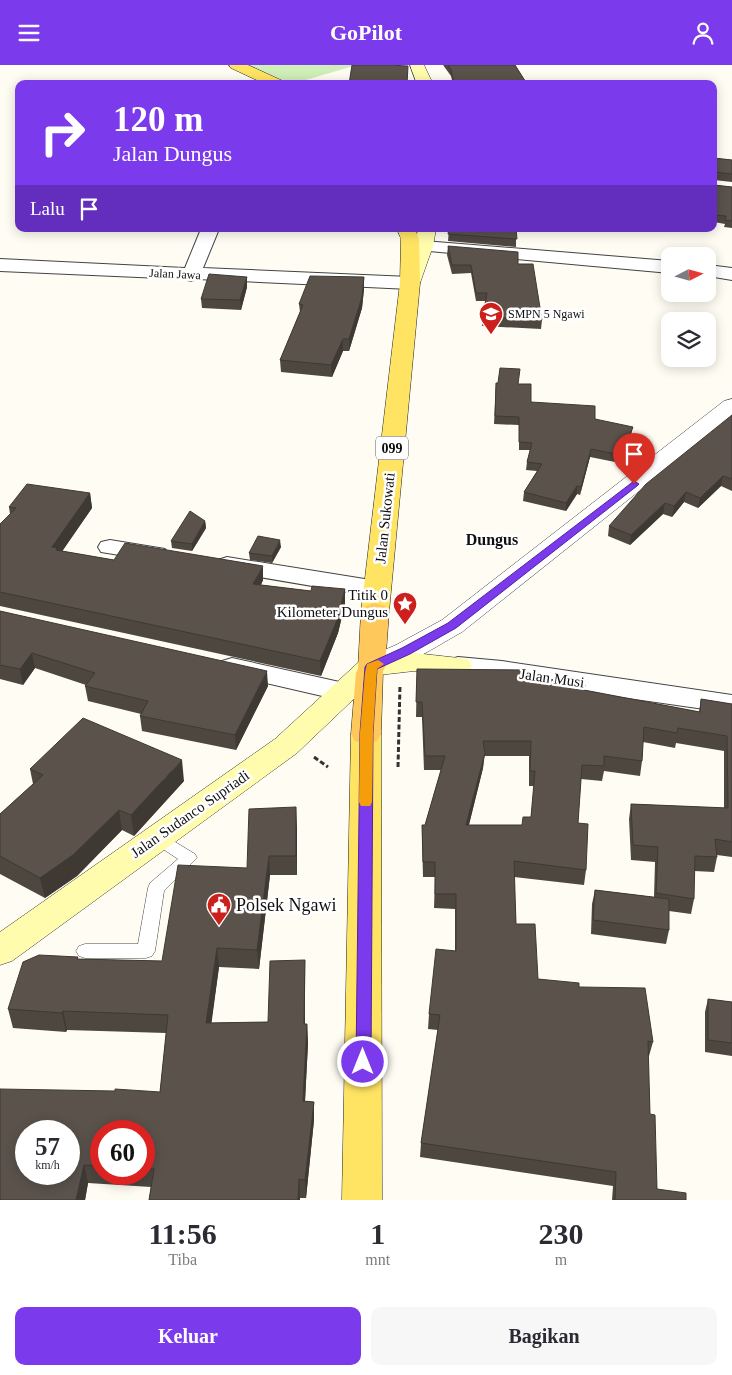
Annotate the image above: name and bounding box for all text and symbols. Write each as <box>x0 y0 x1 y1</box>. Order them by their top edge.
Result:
icon: menu <box>15 19 43 47</box>
icon: person <box>689 19 717 47</box>
text: GoPilot <box>330 20 402 45</box>
icon: right <box>30 100 95 165</box>
text: 120 m <box>113 100 203 139</box>
text: Jalan Dungus <box>113 141 232 166</box>
icon: arrive <box>75 195 103 223</box>
text: Lalu <box>30 198 65 219</box>
north arrow <box>661 247 716 303</box>
map controls <box>661 247 716 367</box>
street label: Jalan Jawa <box>149 266 202 282</box>
school or university icon: SMPN 5 Ngawi <box>478 301 504 335</box>
place label: SMPN 5 Ngawi <box>508 307 585 321</box>
button: layers <box>661 312 716 367</box>
pin <box>613 433 655 484</box>
road number: 099 <box>376 437 408 459</box>
icon: arrive <box>620 440 648 468</box>
street label: Jalan Sukowati <box>372 472 398 564</box>
district label: Dungus <box>466 531 518 549</box>
place label: Titik 0 Kilometer Dungus <box>277 587 388 620</box>
place icon: Titik 0 Kilometer Dungus <box>392 591 418 625</box>
street label: Jalan Musi <box>518 666 586 690</box>
street label: Jalan Sudanco Supriadi <box>128 767 252 861</box>
public building icon: Polsek Ngawi <box>206 892 232 926</box>
place label: Polsek Ngawi <box>236 895 337 915</box>
position arrow <box>336 1035 388 1087</box>
speed limit sign: 60 <box>90 1120 155 1185</box>
text: 57 <box>35 1133 60 1160</box>
text: km/h <box>35 1158 60 1172</box>
text: 11:56 <box>148 1217 217 1250</box>
text: 1 <box>370 1217 385 1250</box>
text: 230 <box>539 1217 584 1250</box>
text: Tiba <box>168 1251 197 1268</box>
text: mnt <box>365 1251 390 1268</box>
text: m <box>555 1251 567 1268</box>
button: Keluar <box>15 1307 361 1365</box>
button: Bagikan <box>371 1307 717 1365</box>

